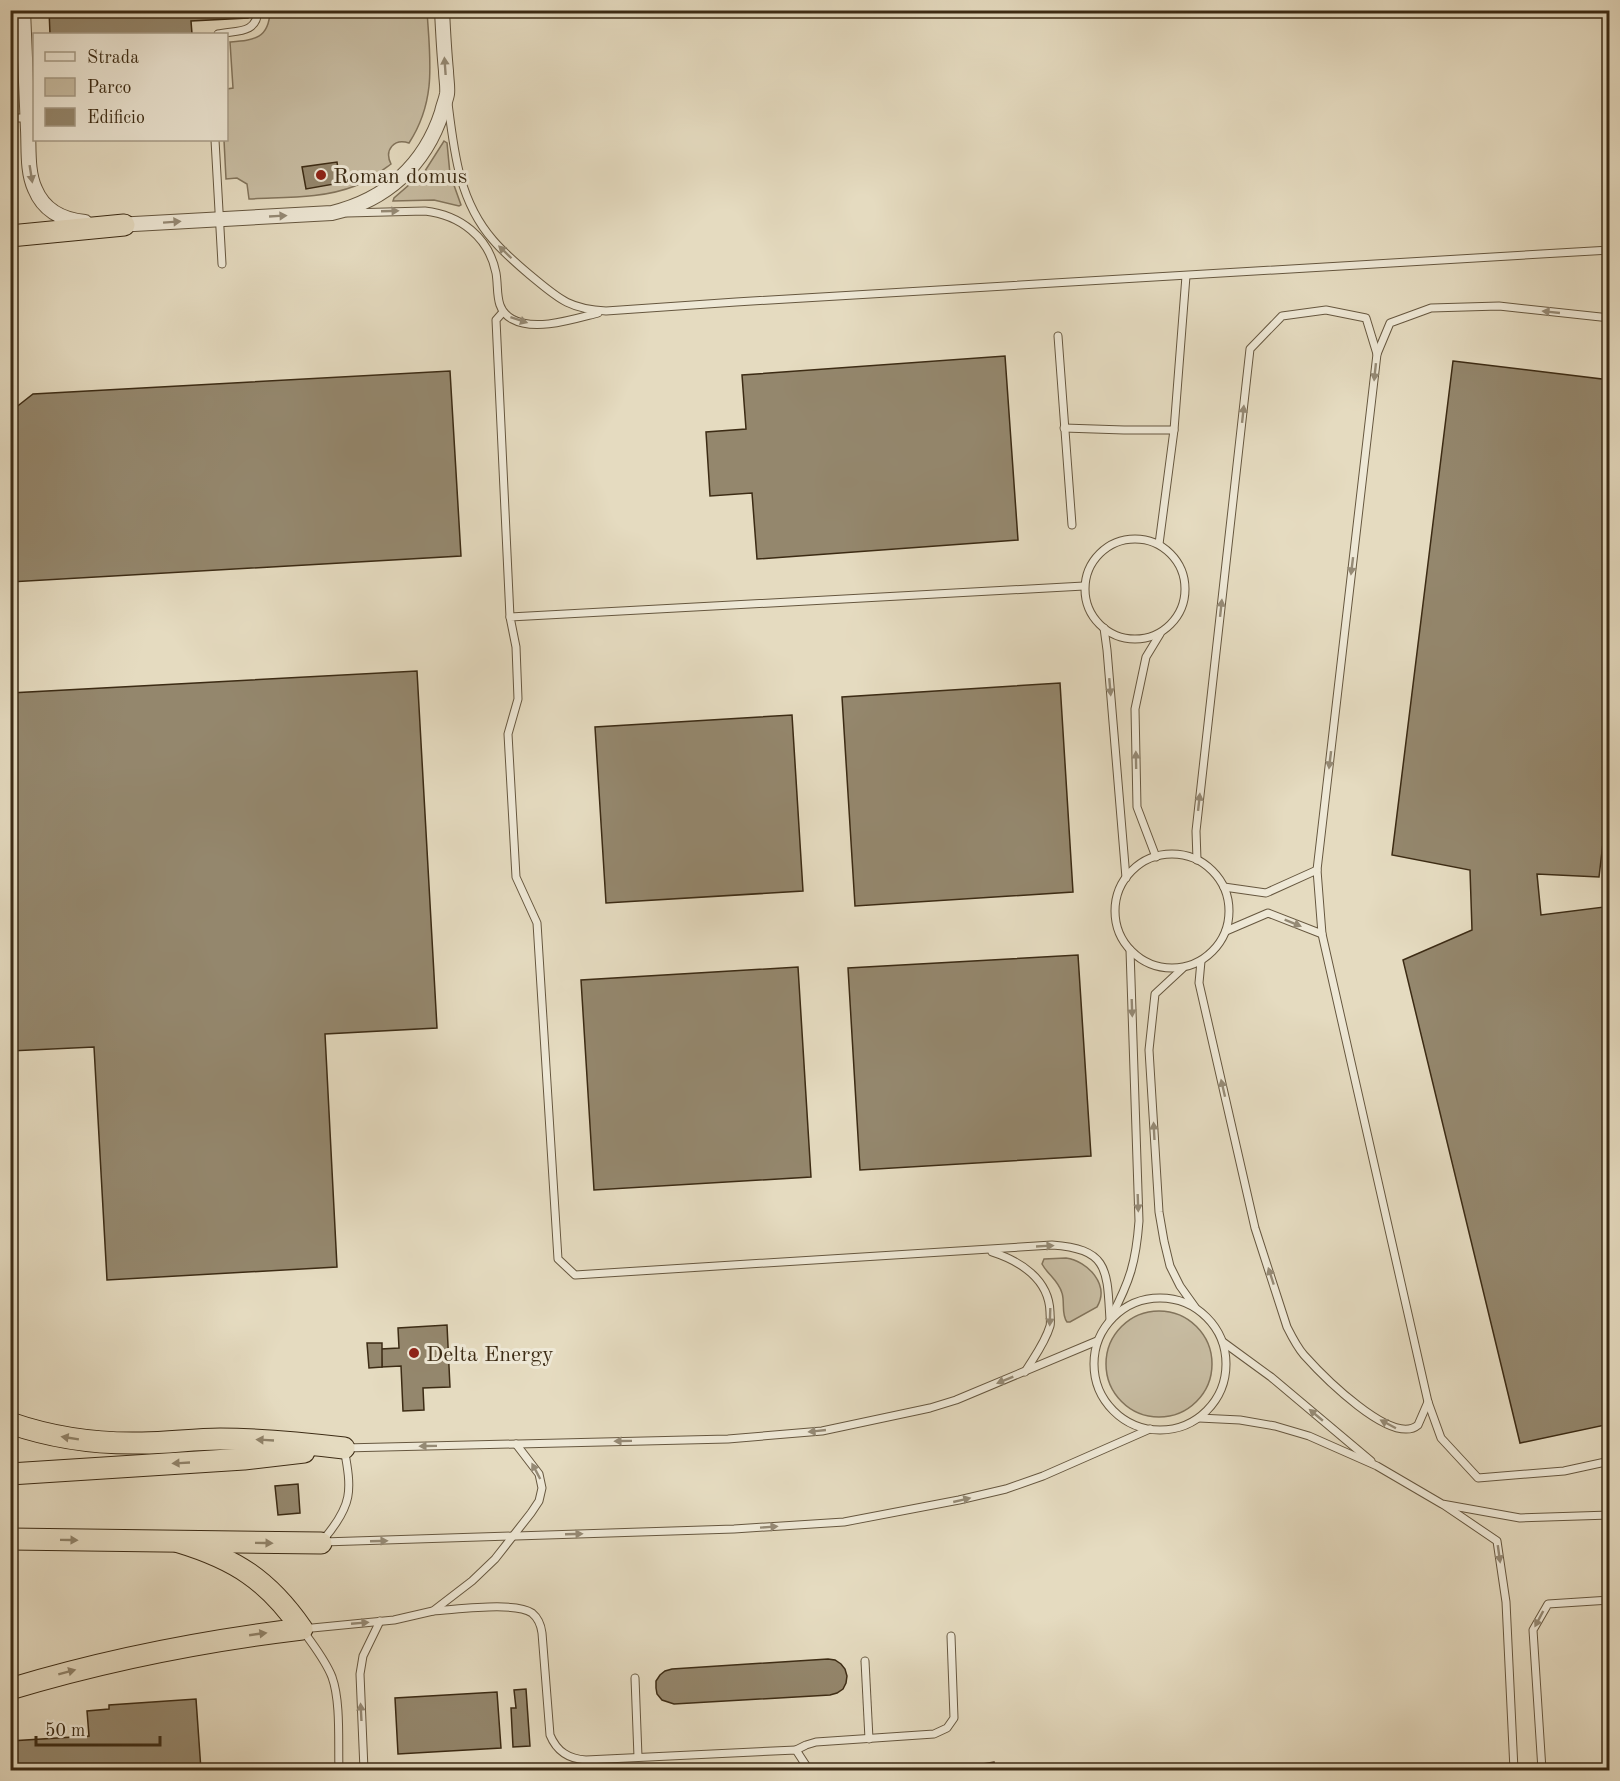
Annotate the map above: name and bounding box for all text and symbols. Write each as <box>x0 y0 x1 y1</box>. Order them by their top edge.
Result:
legend <box>33 33 228 141</box>
text: Strada <box>87 49 139 67</box>
one-way arrow <box>441 56 450 75</box>
text: Parco <box>87 79 132 97</box>
text: Edificio <box>87 109 145 127</box>
one-way arrow <box>27 164 36 183</box>
place label: Roman domus <box>333 166 467 188</box>
marker: Roman domus <box>314 168 328 182</box>
one-way arrow <box>381 207 400 216</box>
one-way arrow <box>269 212 288 221</box>
one-way arrow <box>162 218 181 227</box>
one-way arrow <box>497 245 512 259</box>
one-way arrow <box>1542 307 1561 316</box>
one-way arrow <box>510 316 528 326</box>
one-way arrow <box>1370 363 1379 382</box>
one-way arrow <box>1238 405 1247 424</box>
one-way arrow <box>1347 556 1357 575</box>
one-way arrow <box>1216 599 1226 618</box>
one-way arrow <box>1105 677 1115 696</box>
one-way arrow <box>1131 750 1141 769</box>
one-way arrow <box>1325 750 1335 769</box>
one-way arrow <box>1195 792 1204 811</box>
one-way arrow <box>1284 919 1302 928</box>
one-way arrow <box>1127 999 1136 1018</box>
one-way arrow <box>1218 1078 1227 1097</box>
one-way arrow <box>1150 1122 1159 1141</box>
one-way arrow <box>1133 1193 1143 1212</box>
one-way arrow <box>1035 1242 1054 1251</box>
one-way arrow <box>1266 1267 1275 1285</box>
one-way arrow <box>1045 1307 1054 1326</box>
place label: Delta Energy <box>426 1344 554 1366</box>
marker: Delta Energy <box>407 1346 421 1360</box>
one-way arrow <box>995 1375 1013 1385</box>
one-way arrow <box>1308 1409 1324 1422</box>
one-way arrow <box>1379 1419 1396 1429</box>
one-way arrow <box>808 1426 827 1436</box>
one-way arrow <box>60 1434 79 1443</box>
one-way arrow <box>255 1436 274 1445</box>
one-way arrow <box>613 1437 632 1446</box>
one-way arrow <box>418 1441 437 1451</box>
one-way arrow <box>172 1459 191 1468</box>
one-way arrow <box>531 1463 541 1480</box>
one-way arrow <box>952 1494 971 1504</box>
one-way arrow <box>760 1522 779 1532</box>
one-way arrow <box>565 1529 584 1538</box>
one-way arrow <box>59 1535 78 1545</box>
one-way arrow <box>370 1536 389 1545</box>
one-way arrow <box>254 1538 273 1548</box>
one-way arrow <box>1494 1545 1503 1564</box>
one-way arrow <box>1534 1611 1544 1628</box>
one-way arrow <box>350 1618 369 1628</box>
one-way arrow <box>248 1630 267 1639</box>
one-way arrow <box>58 1667 76 1677</box>
one-way arrow <box>356 1703 365 1722</box>
scale bar <box>36 1709 160 1747</box>
text: 50 m <box>45 1722 85 1740</box>

